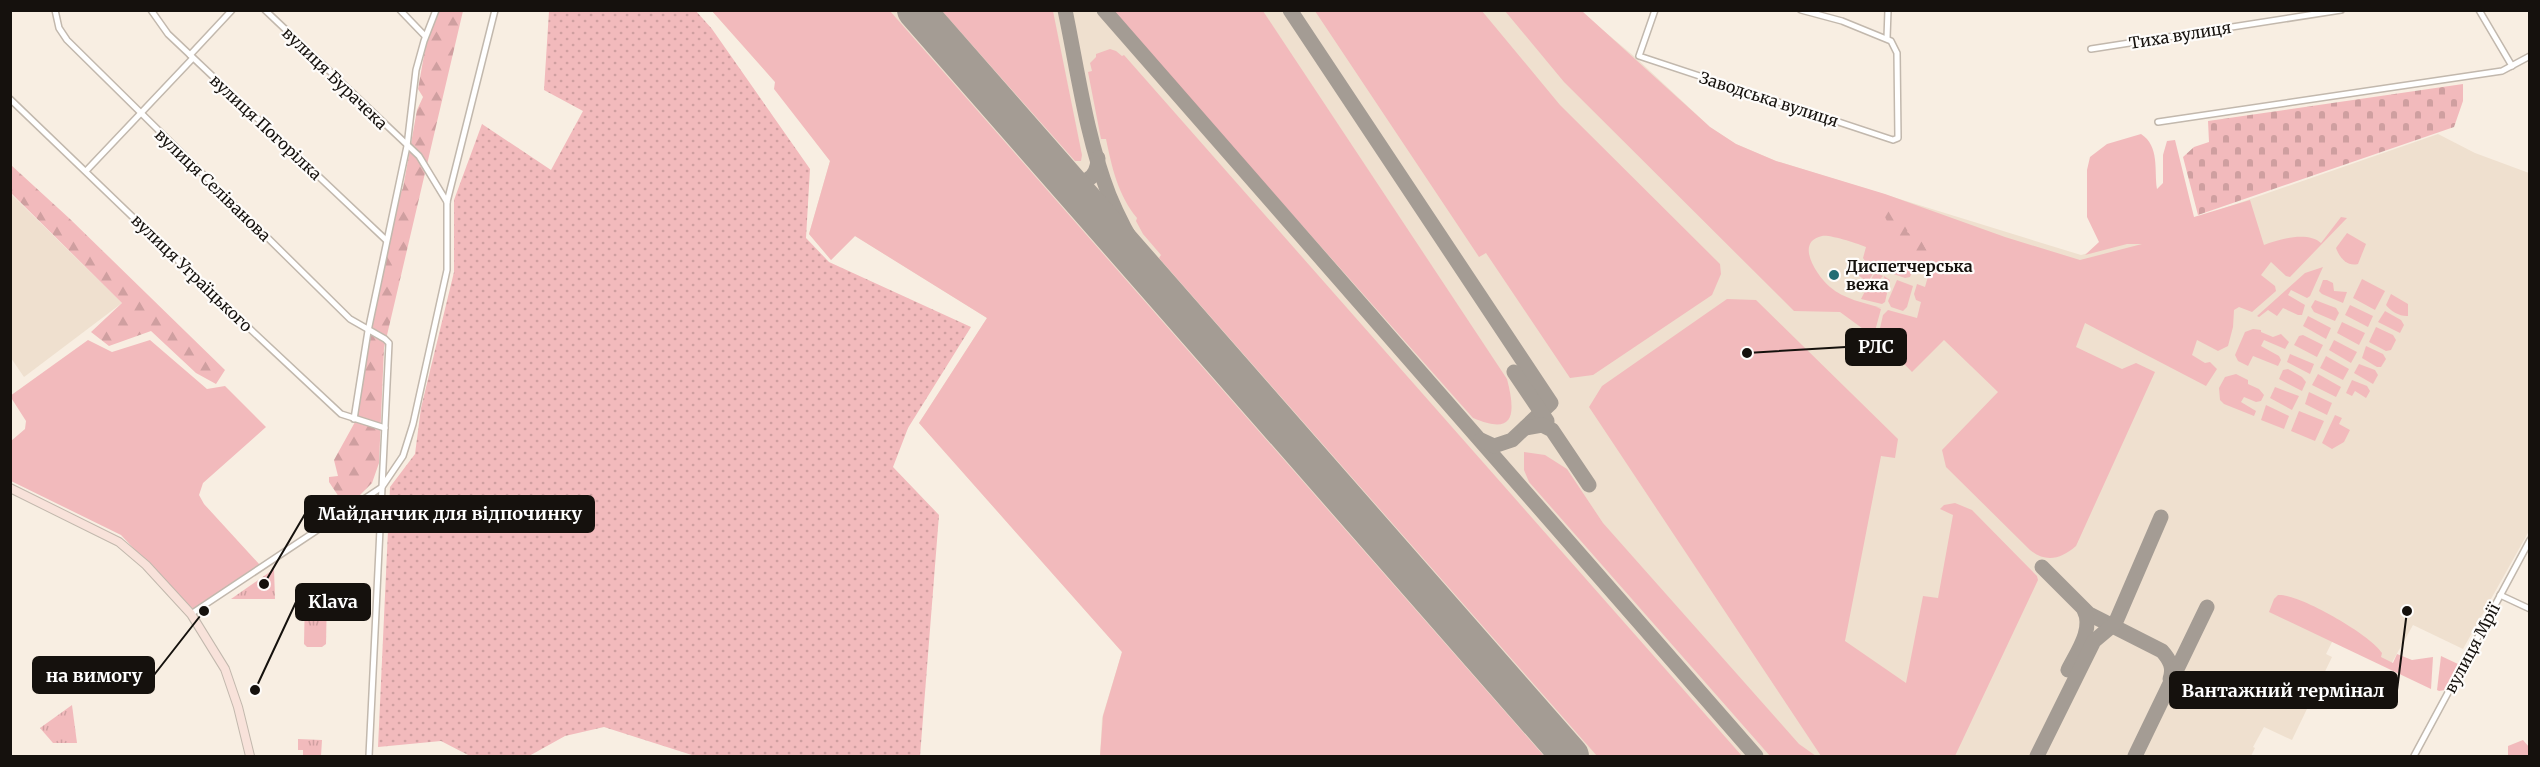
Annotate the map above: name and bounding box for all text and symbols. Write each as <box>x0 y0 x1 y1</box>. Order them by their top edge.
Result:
street label: Тиха вулиця <box>2127 17 2233 53</box>
street label: вулиця Бурачека <box>278 23 392 134</box>
street label: Заводська вулиця <box>1697 67 1841 131</box>
street label: вулиця Погорілка <box>206 70 326 184</box>
street label: вулиця Селіванова <box>151 125 275 246</box>
street label: вулиця Уграїцького <box>127 210 257 336</box>
place label: Диспетчерська вежа <box>1846 256 1973 294</box>
marker: Диспетчерська вежа <box>1827 268 1841 282</box>
callout: РЛС <box>1846 329 1906 365</box>
text: РЛС <box>1858 335 1894 358</box>
callout: Майданчик для відпочинку <box>305 496 594 532</box>
text: Майданчик для відпочинку <box>318 502 583 525</box>
callout: Klava <box>296 584 370 620</box>
text: Klava <box>308 590 358 613</box>
street label: вулиця Мрії <box>2440 599 2504 696</box>
callout: на вимогу <box>33 657 154 693</box>
text: на вимогу <box>46 664 143 687</box>
callout: Вантажний термінал <box>2170 672 2397 708</box>
text: Вантажний термінал <box>2181 679 2385 702</box>

